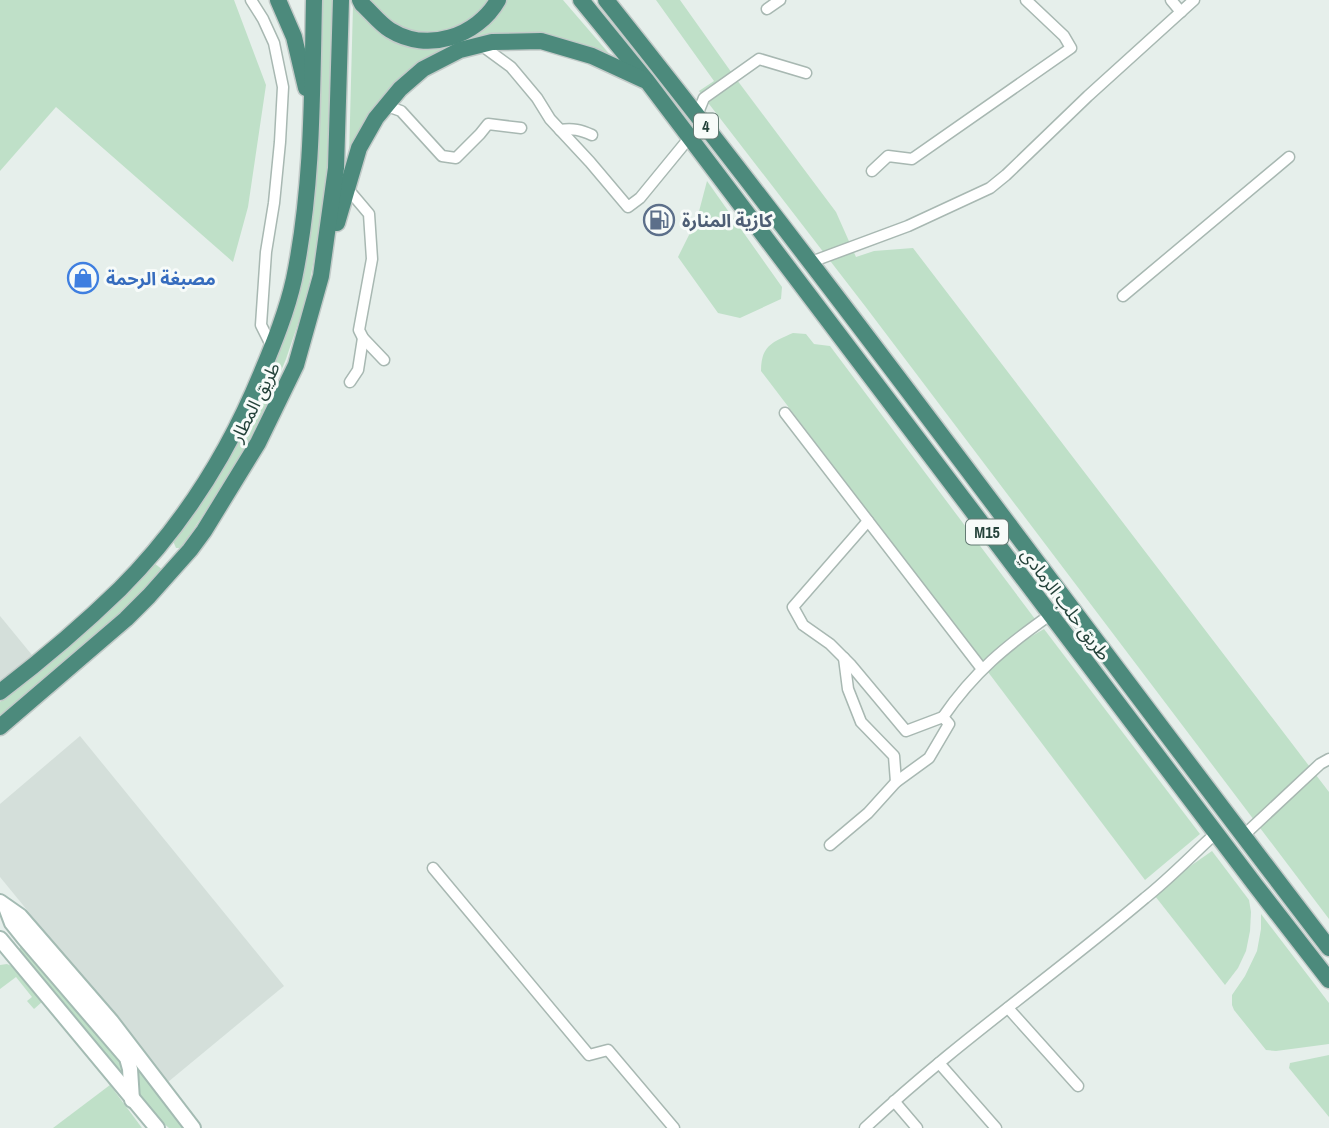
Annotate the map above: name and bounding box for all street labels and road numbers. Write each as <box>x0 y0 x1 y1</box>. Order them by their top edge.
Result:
road number: 4 <box>694 114 718 138</box>
street label: طريق المطار <box>224 358 286 447</box>
road number: M15 <box>966 520 1008 544</box>
street label: طريق حلب الرمادي <box>1014 543 1117 666</box>

